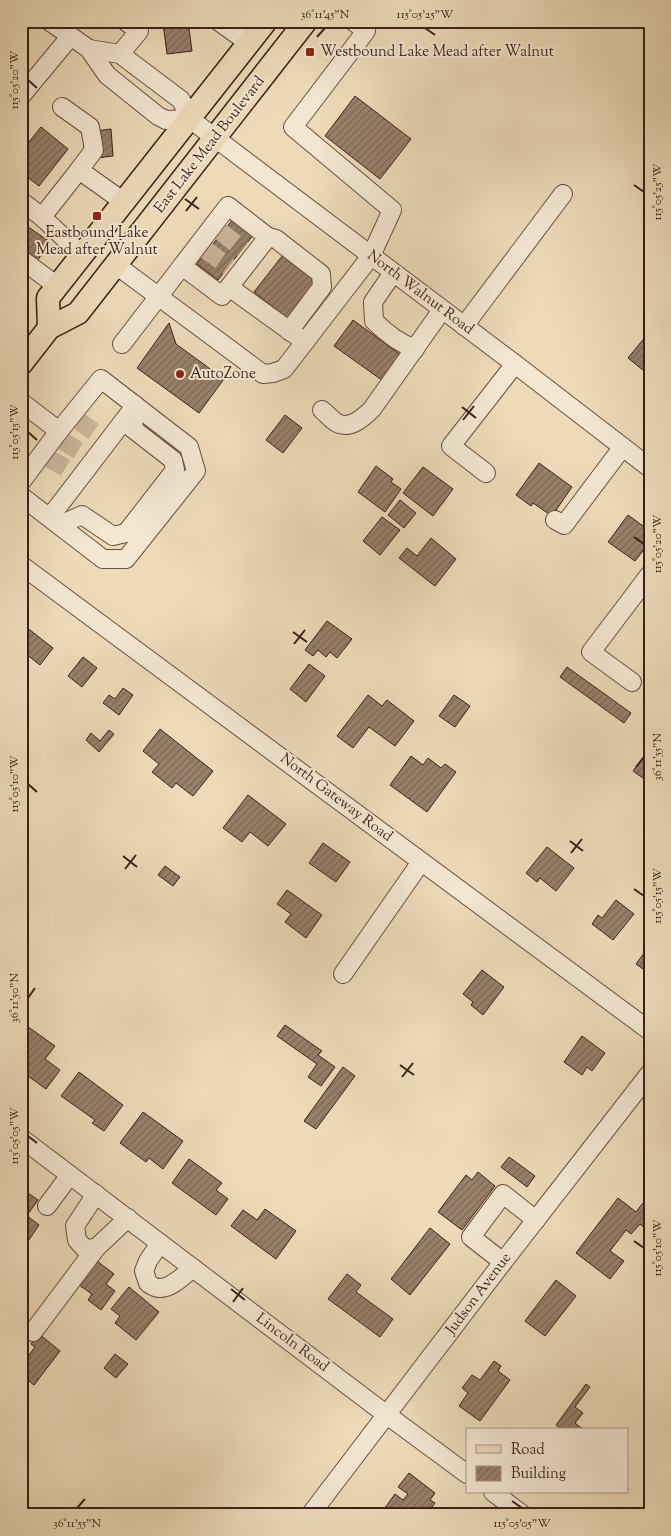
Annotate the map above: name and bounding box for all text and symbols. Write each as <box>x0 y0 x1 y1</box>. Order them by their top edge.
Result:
text: 36°11'45"N <box>301 6 350 24</box>
text: 115°05'25"W <box>397 6 454 24</box>
place label: Westbound Lake Mead after Walnut <box>320 42 554 63</box>
marker: Westbound Lake Mead after Walnut <box>304 46 316 58</box>
text: 115°05'20"W <box>6 50 24 109</box>
street label: East Lake Mead Boulevard <box>150 72 271 218</box>
text: 115°05'25"W <box>649 163 667 220</box>
marker: Eastbound Lake Mead after Walnut <box>91 210 103 222</box>
place label: Eastbound Lake Mead after Walnut <box>36 223 158 261</box>
street label: North Walnut Road <box>362 246 478 341</box>
place label: AutoZone <box>190 364 256 385</box>
marker: AutoZone <box>174 368 186 380</box>
text: 115°05'15"W <box>6 404 24 460</box>
text: 115°05'20"W <box>649 514 667 573</box>
text: 36°11'55"N <box>649 732 667 781</box>
street label: North Gateway Road <box>275 749 397 848</box>
text: 115°05'10"W <box>6 755 24 813</box>
text: 115°05'15"W <box>649 868 667 924</box>
text: 36°11'50"N <box>6 973 24 1023</box>
text: 115°05'05"W <box>6 1107 24 1165</box>
text: 115°05'10"W <box>649 1219 667 1277</box>
street label: Judson Avenue <box>441 1249 517 1340</box>
street label: Lincoln Road <box>251 1308 333 1378</box>
legend <box>466 1428 628 1494</box>
text: Road <box>511 1440 545 1461</box>
text: Building <box>511 1464 566 1485</box>
text: 36°11'55"N <box>53 1515 102 1533</box>
text: 115°05'05"W <box>494 1515 551 1533</box>

